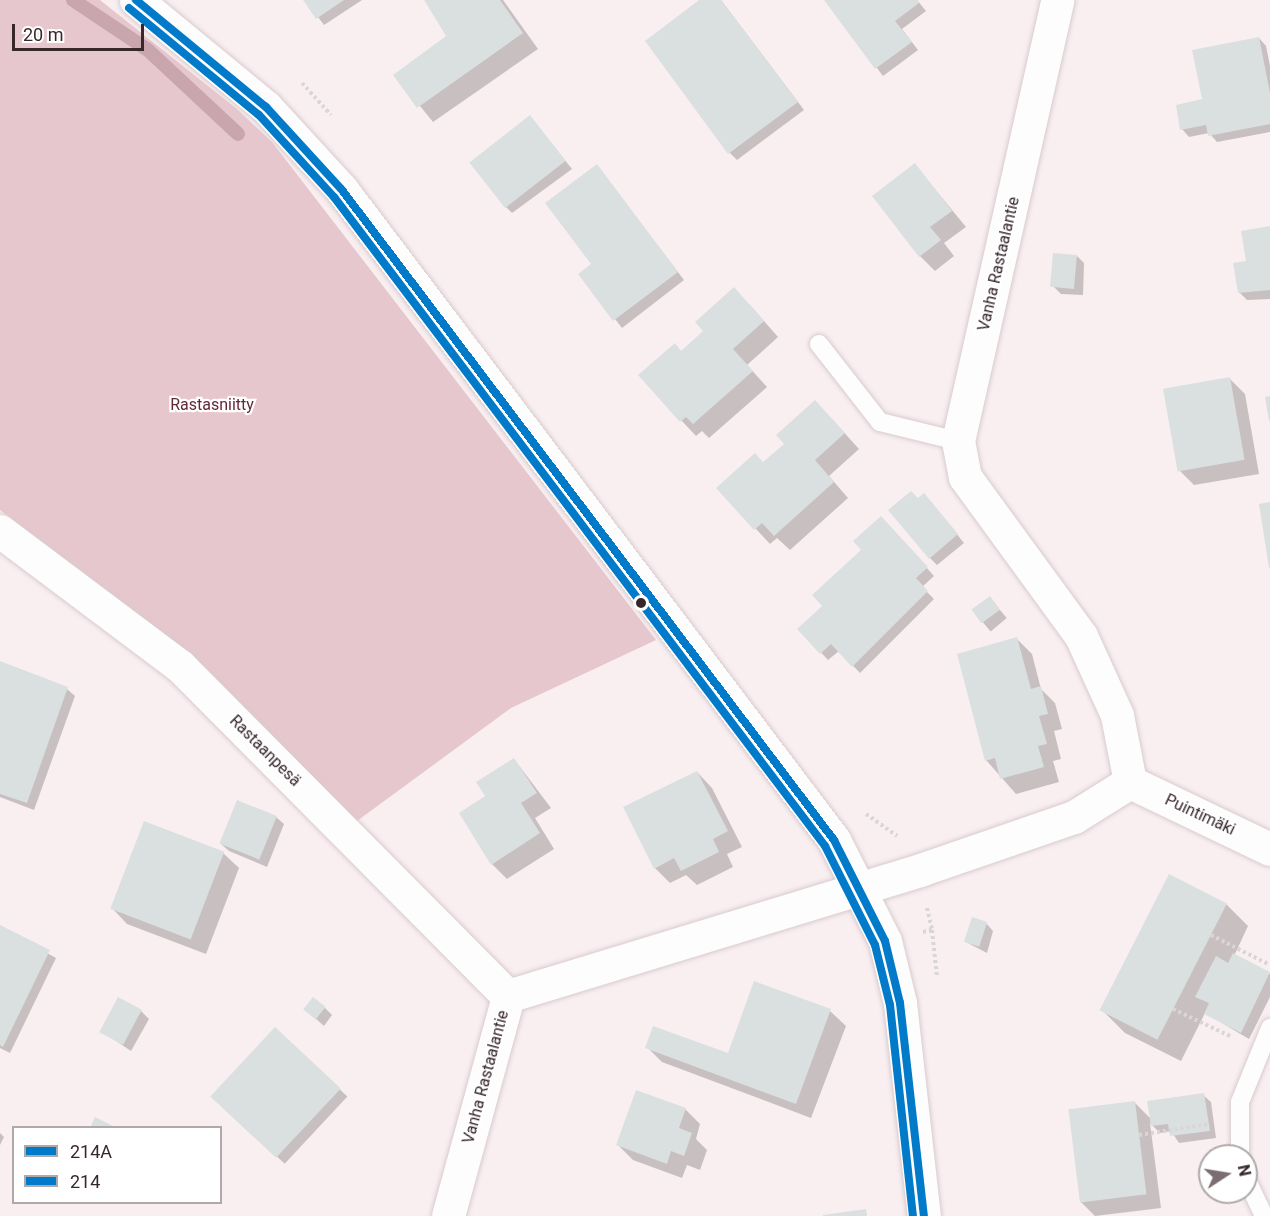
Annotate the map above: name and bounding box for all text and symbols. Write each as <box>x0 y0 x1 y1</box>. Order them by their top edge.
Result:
scale bar <box>15 12 147 50</box>
text: 20 m <box>23 24 63 45</box>
street label: Vanha Rastaalantie <box>974 195 1024 333</box>
park label: Rastasniitty <box>170 395 254 415</box>
unlabelled marker <box>635 597 647 609</box>
street label: Rastaanpesä <box>225 711 305 791</box>
street label: Puintimäki <box>1162 790 1238 840</box>
street label: Vanha Rastaalantie <box>459 1008 513 1146</box>
legend <box>12 1126 222 1204</box>
text: 214A <box>70 1141 112 1162</box>
north arrow <box>1198 1144 1258 1204</box>
text: N <box>1234 1163 1255 1178</box>
text: 214 <box>70 1171 100 1192</box>

